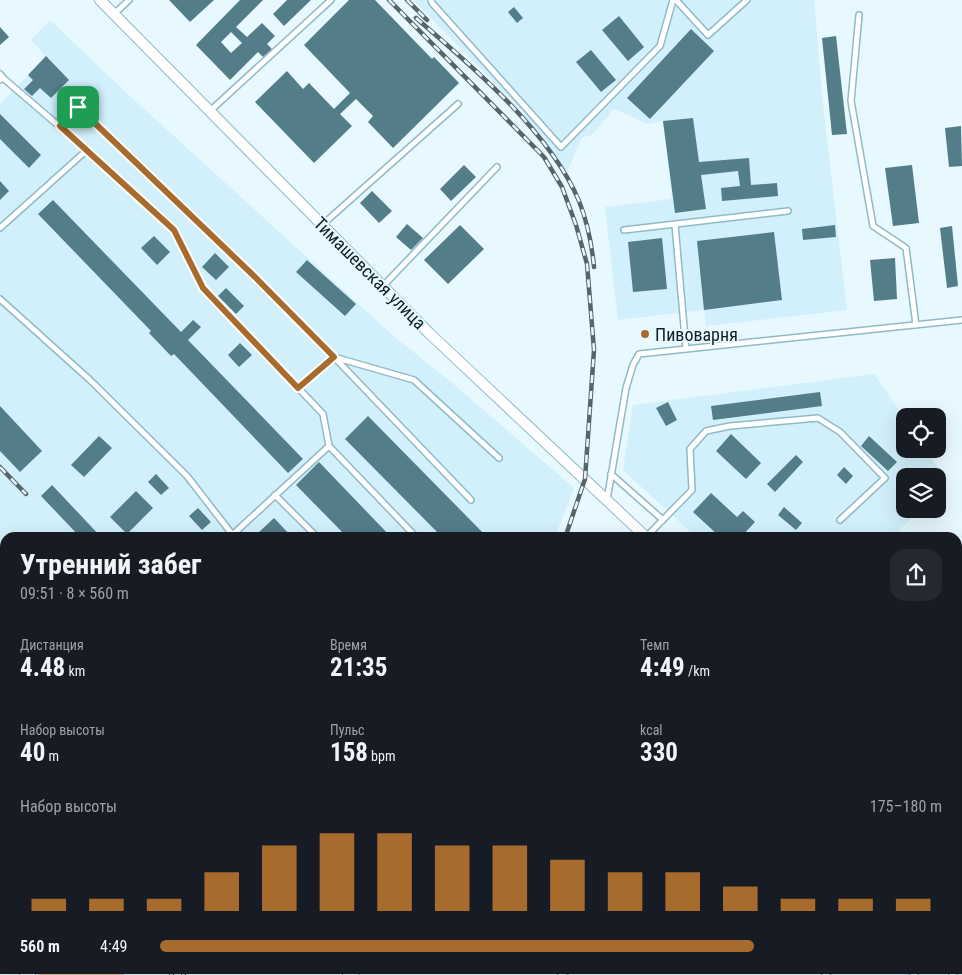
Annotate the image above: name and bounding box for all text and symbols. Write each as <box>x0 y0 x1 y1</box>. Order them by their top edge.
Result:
pin <box>57 86 99 128</box>
icon: arrive <box>64 93 92 121</box>
street label: Тимашевская улица <box>310 213 430 333</box>
place label: Пивоварня <box>655 324 738 345</box>
marker: Пивоварня <box>639 328 651 340</box>
map controls <box>896 408 946 518</box>
button: locate <box>896 408 946 458</box>
button: layers <box>896 468 946 518</box>
text: Утренний забег <box>20 548 201 581</box>
button: share <box>890 549 942 601</box>
text: 09:51 · 8 × 560 m <box>20 584 129 603</box>
text: Дистанция <box>20 637 84 653</box>
text: Время <box>330 637 367 653</box>
text: Темп <box>640 637 669 653</box>
text: 4.48 <box>20 653 65 682</box>
text: 21:35 <box>330 653 387 682</box>
text: 4:49 <box>640 653 685 682</box>
text: km <box>65 663 85 679</box>
text: /km <box>685 663 710 679</box>
text: Набор высоты <box>20 722 105 738</box>
text: Пульс <box>330 722 365 738</box>
text: kcal <box>640 722 663 738</box>
text: 40 <box>20 738 45 767</box>
text: 158 <box>330 738 368 767</box>
text: 330 <box>640 738 678 767</box>
text: m <box>45 748 59 764</box>
text: bpm <box>368 748 395 764</box>
text: Набор высоты <box>20 797 117 816</box>
text: 175–180 m <box>870 797 942 816</box>
text: 560 m <box>20 937 60 956</box>
text: 4:49 <box>100 937 127 956</box>

